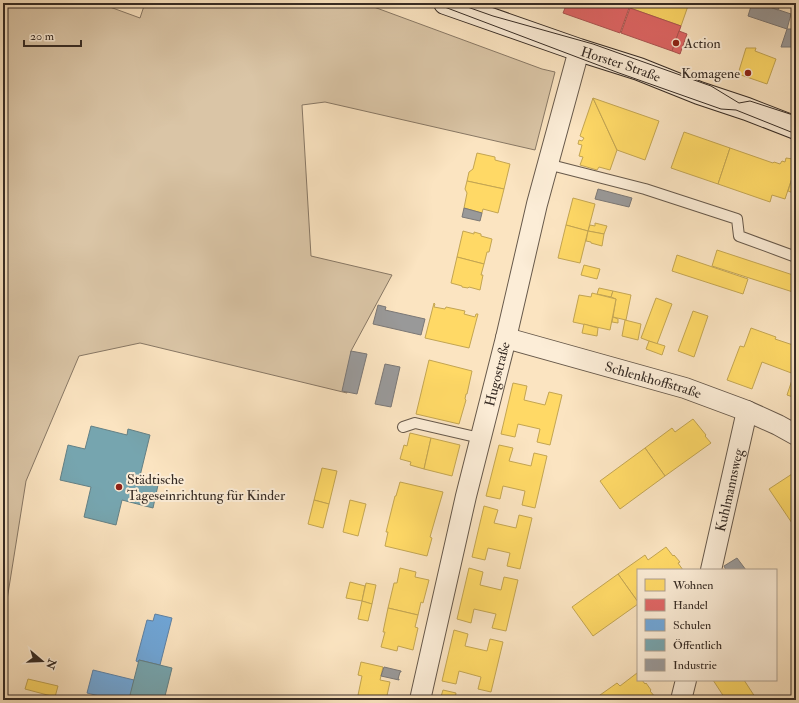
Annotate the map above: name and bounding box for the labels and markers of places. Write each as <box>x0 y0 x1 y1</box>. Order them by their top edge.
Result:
place label: Action <box>683 35 721 52</box>
marker: Action <box>671 38 681 48</box>
place label: Komagene <box>681 65 740 82</box>
marker: Komagene <box>743 68 753 78</box>
place label: Städtische Tageseinrichtung für Kinder <box>127 471 286 504</box>
marker: Städtische Tageseinrichtung für Kinder <box>114 482 124 492</box>

